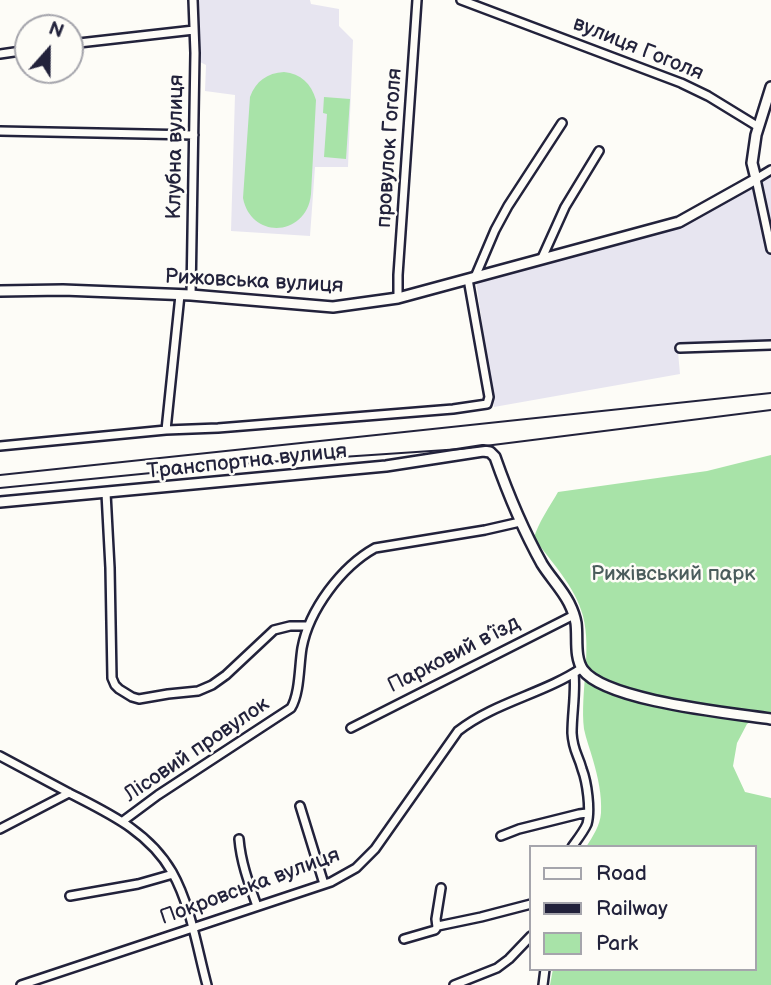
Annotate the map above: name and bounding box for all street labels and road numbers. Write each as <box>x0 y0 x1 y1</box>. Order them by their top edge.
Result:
street label: вулиця Гоголя <box>569 11 707 87</box>
street label: провулок Гоголя <box>372 67 408 229</box>
street label: Клубна вулиця <box>162 74 190 220</box>
street label: Рижовська вулиця <box>164 265 344 299</box>
street label: Транспортна вулиця <box>146 439 348 485</box>
street label: Парковий в’їзд <box>384 611 524 699</box>
street label: Лісовий провулок <box>120 692 274 808</box>
street label: Покровська вулиця <box>157 843 343 931</box>

